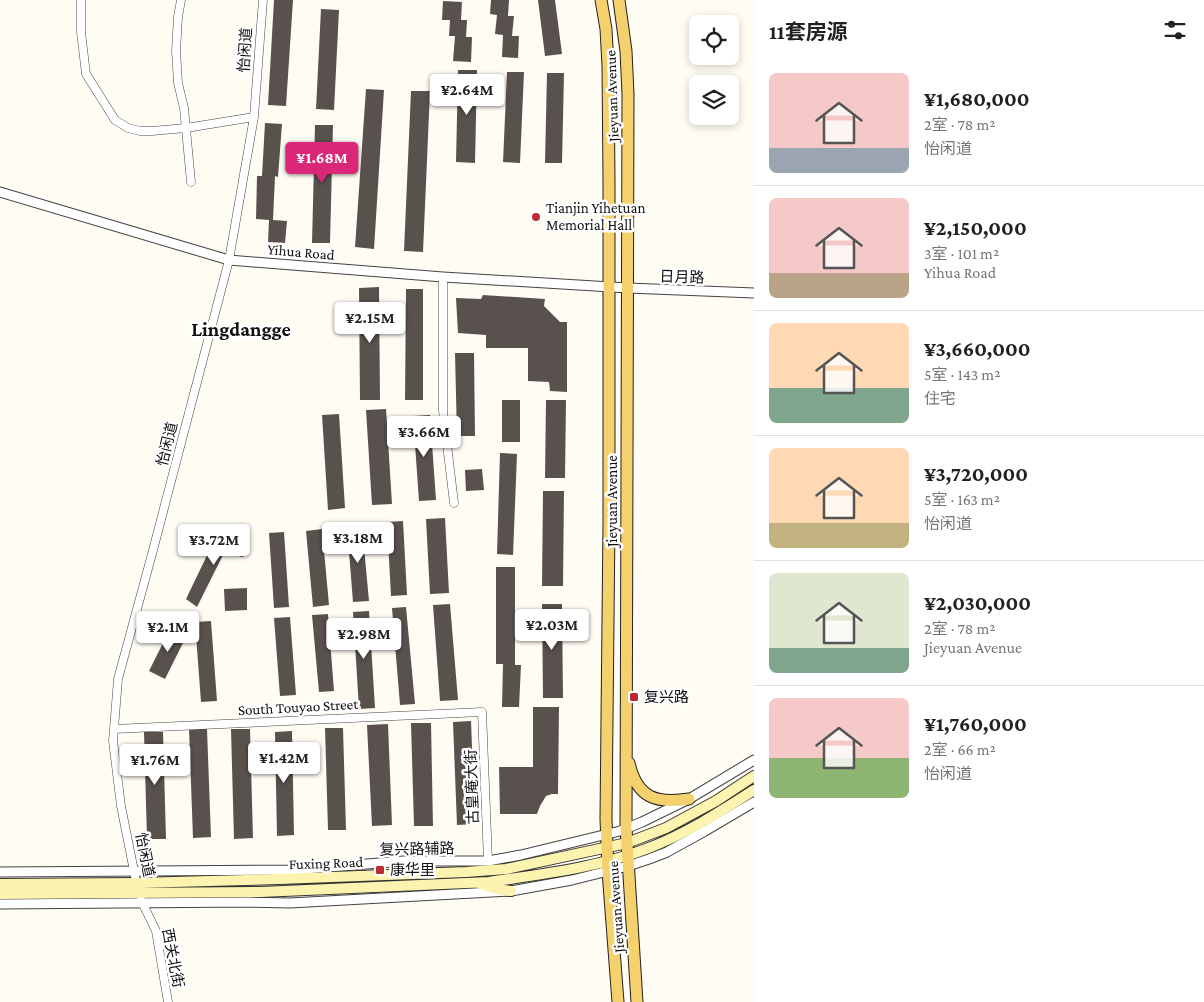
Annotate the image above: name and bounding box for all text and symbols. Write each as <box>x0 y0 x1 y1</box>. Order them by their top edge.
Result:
map controls <box>689 15 739 125</box>
button: locate <box>689 15 739 65</box>
icon: filters <box>1161 16 1189 44</box>
text: 11套房源 <box>769 20 848 44</box>
street label: 怡闲道 <box>234 27 255 73</box>
street label: Jieyuan Avenue <box>602 49 623 144</box>
pin: ¥2.64M <box>426 74 508 116</box>
button: layers <box>689 75 739 125</box>
text: ¥2.64M <box>441 81 493 98</box>
text: ¥1,680,000 <box>924 87 1030 111</box>
icon: home <box>809 93 869 153</box>
text: 2室 · 78 m² <box>924 116 996 133</box>
text: 怡闲道 <box>924 140 972 157</box>
pin: ¥1.68M <box>281 142 363 184</box>
text: ¥1.68M <box>296 149 348 166</box>
place label: Tianjin Yihetuan Memorial Hall <box>546 200 646 233</box>
marker: Tianjin Yihetuan Memorial Hall <box>530 211 542 223</box>
text: ¥2,150,000 <box>924 216 1027 240</box>
icon: home <box>809 218 869 278</box>
street label: Yihua Road <box>267 241 335 263</box>
text: 3室 · 101 m² <box>924 245 999 262</box>
text: Yihua Road <box>924 264 996 281</box>
street label: 日月路 <box>659 268 705 286</box>
pin: ¥2.15M <box>329 302 411 344</box>
text: ¥2.15M <box>345 309 395 326</box>
district label: Lingdangge <box>191 318 291 340</box>
text: ¥3,660,000 <box>924 337 1030 361</box>
icon: home <box>809 343 869 403</box>
text: 5室 · 143 m² <box>924 366 1000 383</box>
text: 住宅 <box>924 390 956 407</box>
pin: ¥3.66M <box>383 416 465 458</box>
street label: 怡闲道 <box>153 420 180 468</box>
text: ¥3.66M <box>398 423 450 440</box>
street label: Jieyuan Avenue <box>604 455 621 549</box>
text: ¥3,720,000 <box>924 462 1028 486</box>
icon: home <box>809 468 869 528</box>
text: 5室 · 163 m² <box>924 491 1000 508</box>
text: 怡闲道 <box>924 515 972 532</box>
pin: ¥3.18M <box>317 522 399 564</box>
pin: ¥3.72M <box>173 524 255 566</box>
text: ¥3.18M <box>333 529 383 546</box>
text: ¥3.72M <box>189 531 239 548</box>
text: ¥2,030,000 <box>924 591 1031 615</box>
icon: home <box>809 593 869 653</box>
pin: ¥2.03M <box>511 608 593 651</box>
pin: ¥2.1M <box>133 610 203 653</box>
text: ¥2.03M <box>526 616 578 633</box>
text: ¥2.1M <box>147 618 189 635</box>
pin: ¥2.98M <box>323 618 405 660</box>
text: 2室 · 78 m² <box>924 620 996 637</box>
text: ¥2.98M <box>337 625 391 642</box>
text: Jieyuan Avenue <box>924 639 1022 656</box>
place label: 复兴路 <box>644 689 689 705</box>
marker: 复兴路 <box>628 691 640 703</box>
street label: South Touyao Street <box>237 696 360 719</box>
text: ¥1,760,000 <box>924 712 1027 736</box>
icon: home <box>809 718 869 778</box>
text: 2室 · 66 m² <box>924 741 996 758</box>
pin: ¥1.42M <box>243 742 325 784</box>
pin: ¥1.76M <box>114 744 196 786</box>
text: ¥1.42M <box>259 749 309 766</box>
street label: 古皇庵大街 <box>463 749 481 825</box>
text: ¥1.76M <box>130 751 180 768</box>
text: 怡闲道 <box>924 765 972 782</box>
street label: 怡闲道 <box>133 831 158 879</box>
street label: 复兴路辅路 <box>379 840 455 858</box>
street label: Fuxing Road <box>288 854 364 873</box>
street label: Jieyuan Avenue <box>605 860 628 955</box>
place label: 康华里 <box>390 861 435 878</box>
marker: 康华里 <box>374 864 386 876</box>
street label: 西关北街 <box>159 927 188 989</box>

